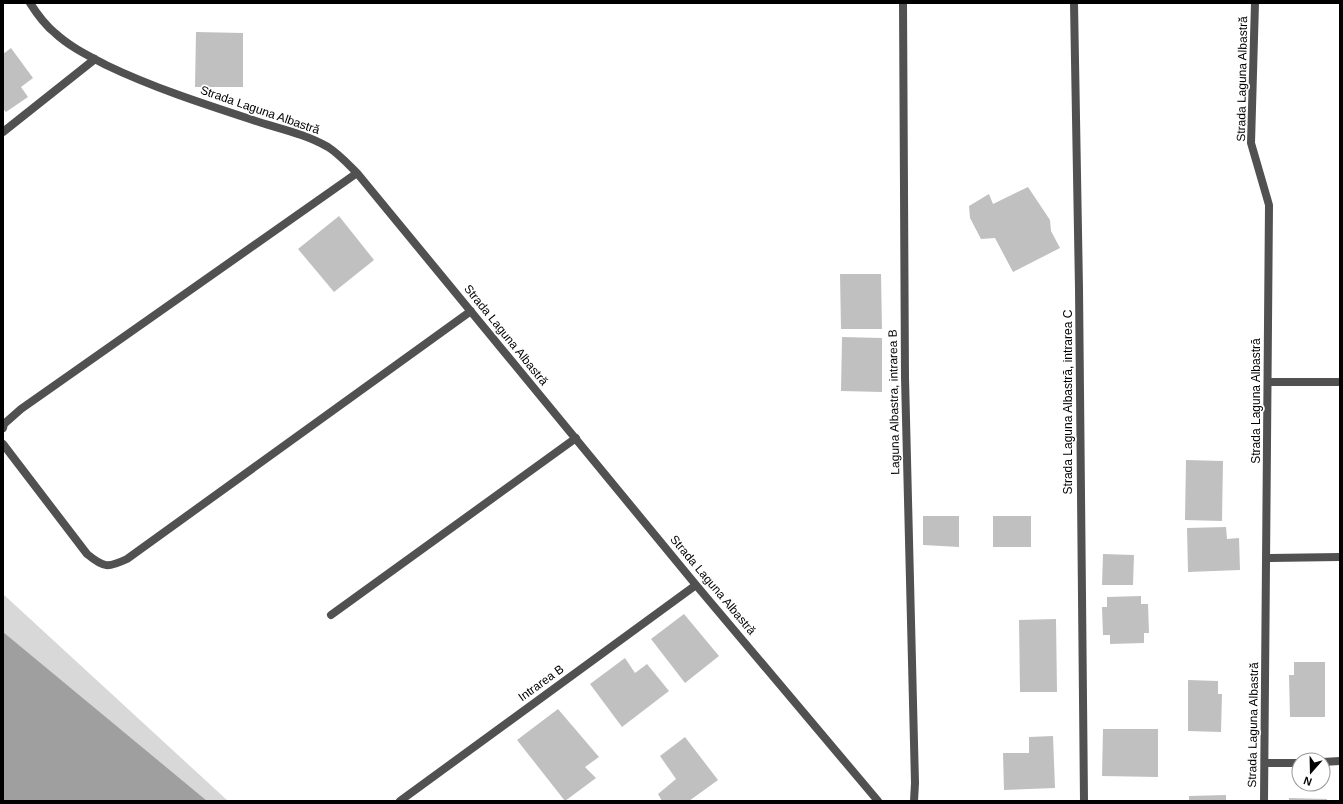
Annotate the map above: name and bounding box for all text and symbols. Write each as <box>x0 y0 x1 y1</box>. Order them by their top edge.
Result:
street label: Strada Laguna Albastră <box>1234 16 1250 142</box>
street label: Strada Laguna Albastră <box>198 83 322 137</box>
street label: Strada Laguna Albastră <box>461 282 551 388</box>
street label: Strada Laguna Albastră, intrarea C <box>1061 309 1075 494</box>
street label: Laguna Albastra, intrarea B <box>886 329 902 475</box>
street label: Strada Laguna Albastră <box>1249 338 1263 464</box>
street label: Strada Laguna Albastră <box>667 532 759 638</box>
street label: Intrarea B <box>516 662 566 704</box>
street label: Strada Laguna Albastră <box>1245 662 1261 788</box>
north arrow <box>1291 752 1331 792</box>
text: N <box>1302 774 1313 788</box>

